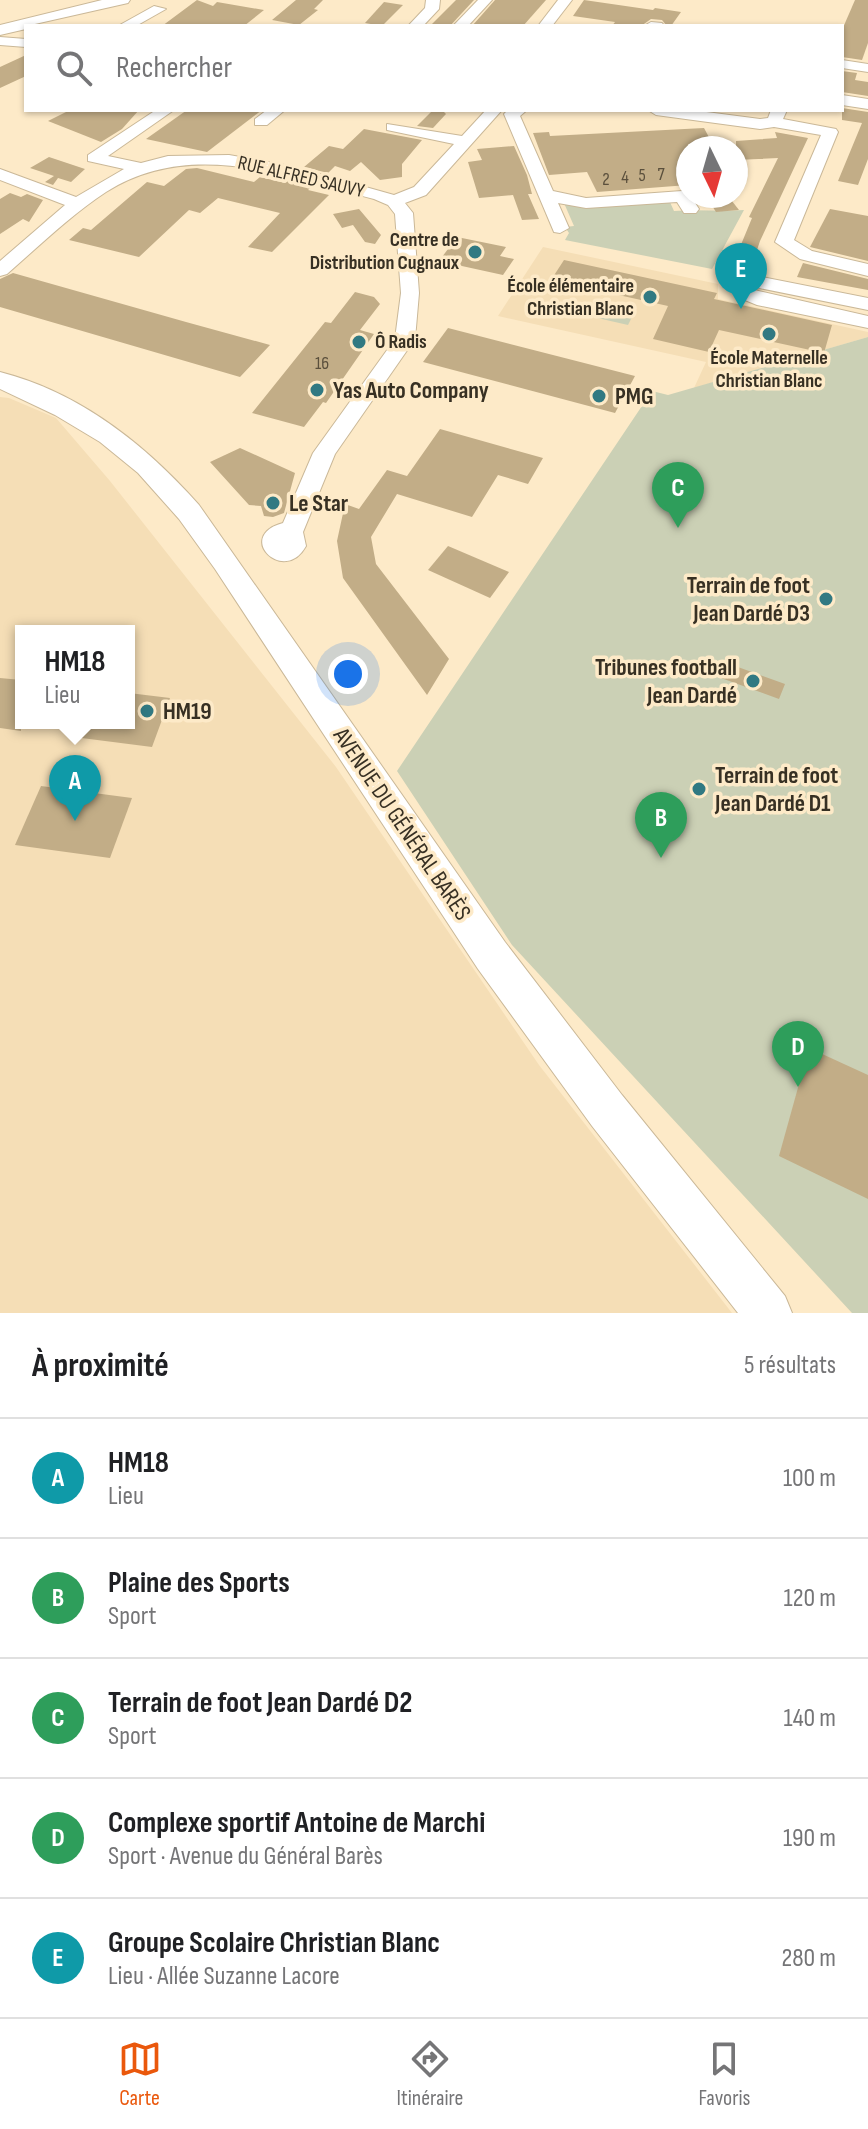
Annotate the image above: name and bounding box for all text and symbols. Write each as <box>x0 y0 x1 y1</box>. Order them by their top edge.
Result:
search box <box>24 24 844 112</box>
icon: search <box>52 46 96 90</box>
text: Rechercher <box>116 50 232 86</box>
north arrow <box>676 136 748 208</box>
street label: RUE ALFRED SAUVY <box>235 151 367 203</box>
house number: 7 <box>657 164 665 185</box>
house number: 5 <box>638 165 646 186</box>
house number: 4 <box>621 167 629 188</box>
house number: 2 <box>602 169 610 190</box>
place label: Centre de Distribution Cugnaux <box>310 228 460 275</box>
marker: Centre de Distribution Cugnaux <box>466 243 484 261</box>
pin: E <box>715 243 767 309</box>
place label: École élémentaire Christian Blanc <box>507 274 634 321</box>
marker: École élémentaire Christian Blanc <box>641 288 659 306</box>
marker: École Maternelle Christian Blanc <box>760 325 778 343</box>
place label: Ô Radis <box>375 330 427 354</box>
marker: Ô Radis <box>350 333 368 351</box>
place label: École Maternelle Christian Blanc <box>710 346 828 393</box>
house number: 16 <box>315 353 329 374</box>
place label: Yas Auto Company <box>333 376 489 405</box>
marker: Yas Auto Company <box>308 381 326 399</box>
place label: PMG <box>615 382 654 411</box>
marker: PMG <box>590 387 608 405</box>
pin: C <box>652 462 704 528</box>
place label: Le Star <box>289 489 349 518</box>
marker: Le Star <box>264 494 282 512</box>
place label: Terrain de foot Jean Dardé D3 <box>687 571 810 628</box>
marker: Terrain de foot Jean Dardé D3 <box>817 590 835 608</box>
popup <box>15 625 135 729</box>
text: HM18 <box>45 644 105 680</box>
place label: Tribunes football Jean Dardé <box>595 653 737 710</box>
your location <box>328 654 368 694</box>
marker: Tribunes football Jean Dardé <box>744 672 762 690</box>
text: Lieu <box>45 680 80 711</box>
place label: HM19 <box>163 697 212 726</box>
marker: HM19 <box>138 702 156 720</box>
street label: AVENUE DU GÉNÉRAL BARÈS <box>326 722 477 926</box>
pin: A <box>49 755 101 821</box>
place label: Terrain de foot Jean Dardé D1 <box>714 761 838 818</box>
marker: Terrain de foot Jean Dardé D1 <box>690 780 708 798</box>
pin: B <box>635 792 687 858</box>
pin: D <box>772 1021 824 1087</box>
text: À proximité <box>32 1345 169 1386</box>
text: 5 résultats <box>744 1350 836 1381</box>
text: HM18 <box>108 1445 169 1481</box>
text: A <box>52 1463 64 1494</box>
text: 100 m <box>783 1463 836 1494</box>
text: Lieu <box>108 1481 144 1512</box>
text: Plaine des Sports <box>108 1565 290 1601</box>
text: B <box>52 1583 64 1614</box>
text: 120 m <box>783 1583 836 1614</box>
text: Sport <box>108 1601 156 1632</box>
text: Terrain de foot Jean Dardé D2 <box>108 1685 412 1721</box>
text: C <box>51 1703 65 1734</box>
text: 140 m <box>784 1703 836 1734</box>
text: Sport <box>108 1721 156 1752</box>
text: Complexe sportif Antoine de Marchi <box>108 1805 485 1841</box>
text: D <box>51 1823 65 1854</box>
text: 190 m <box>783 1823 836 1854</box>
text: Sport · Avenue du Général Barès <box>108 1841 383 1872</box>
text: Groupe Scolaire Christian Blanc <box>108 1925 440 1961</box>
text: E <box>52 1943 64 1974</box>
text: 280 m <box>781 1943 836 1974</box>
text: Lieu · Allée Suzanne Lacore <box>108 1961 340 1992</box>
tab: Carte <box>118 2037 162 2112</box>
tab: Itinéraire <box>397 2037 463 2112</box>
tab: Favoris <box>698 2037 750 2112</box>

